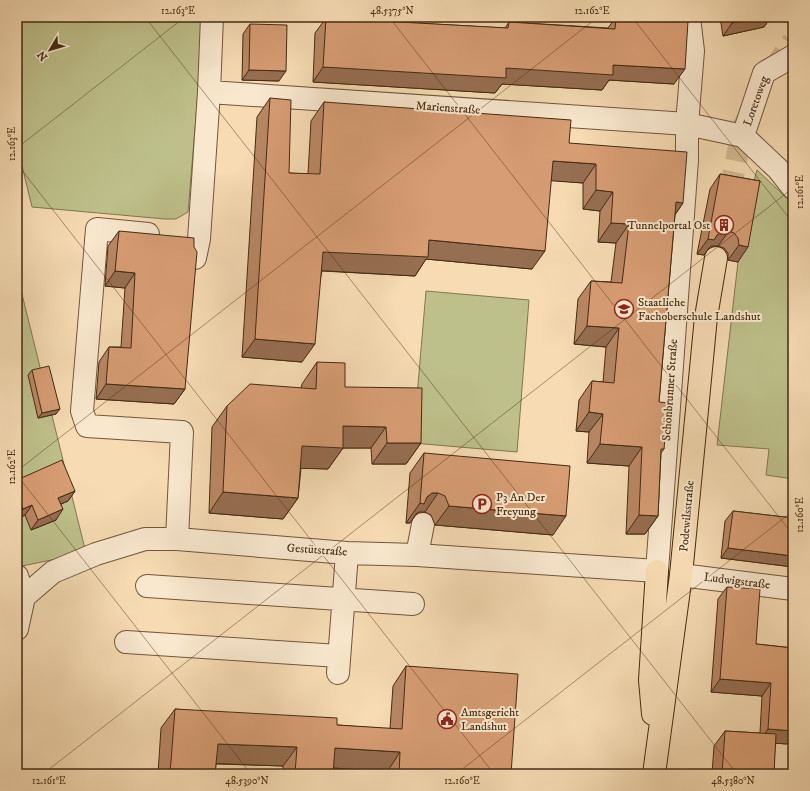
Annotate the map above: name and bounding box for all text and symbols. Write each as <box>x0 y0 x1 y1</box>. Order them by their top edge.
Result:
text: 12.163°E <box>161 5 195 17</box>
text: 48.5375°N <box>370 5 414 17</box>
text: 12.162°E <box>574 5 610 17</box>
north arrow <box>30 30 70 70</box>
text: N <box>35 48 51 63</box>
street label: Loretoweg <box>740 74 772 128</box>
street label: Marienstraße <box>415 98 481 118</box>
text: 12.163°E <box>6 127 18 161</box>
text: 12.161°E <box>794 175 806 209</box>
building icon: Tunnelportal Ost <box>713 214 735 236</box>
place label: Tunnelportal Ost <box>627 218 710 233</box>
place label: Staatliche Fachoberschule Landshut <box>638 295 761 324</box>
school or university icon: Staatliche Fachoberschule Landshut <box>613 298 635 320</box>
street label: Schönbrunner Straße <box>659 339 681 441</box>
text: 12.162°E <box>6 449 18 485</box>
street label: Podewilsstraße <box>676 480 698 552</box>
place label: P3 An Der Freyung <box>496 490 545 519</box>
parking icon: P3 An Der Freyung <box>471 493 493 515</box>
text: 12.160°E <box>794 497 806 533</box>
street label: Gestütstraße <box>286 540 348 560</box>
street label: Ludwigstraße <box>703 569 771 593</box>
place label: Amtsgericht Landshut <box>461 705 519 734</box>
public building icon: Amtsgericht Landshut <box>436 708 458 730</box>
text: 12.161°E <box>32 775 66 787</box>
text: 48.5390°N <box>225 775 269 787</box>
text: 12.160°E <box>444 775 480 787</box>
text: 48.5380°N <box>711 775 755 787</box>

